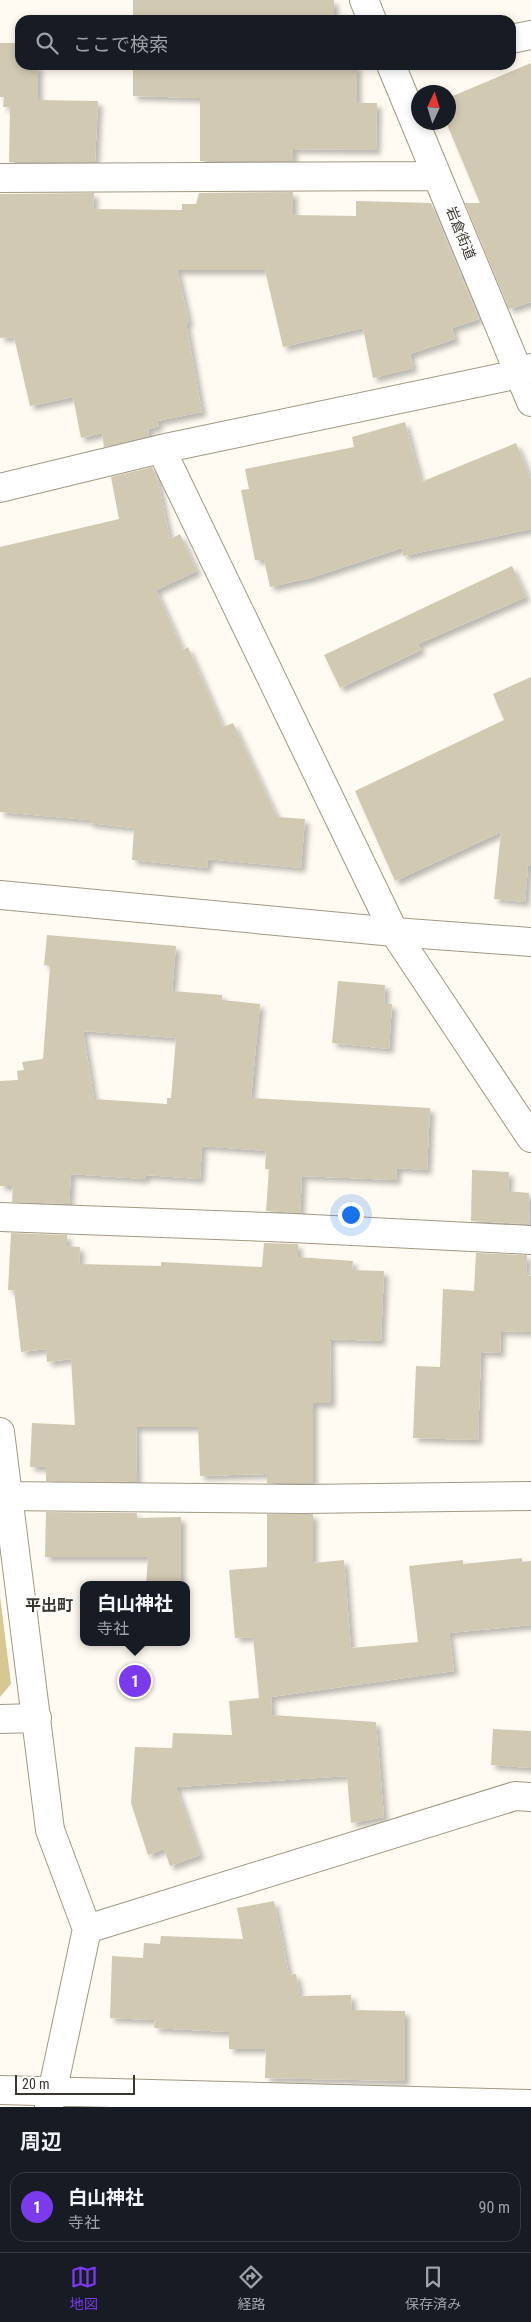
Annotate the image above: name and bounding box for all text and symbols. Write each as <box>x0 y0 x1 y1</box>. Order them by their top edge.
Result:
search box <box>15 15 516 70</box>
icon: search <box>33 29 61 57</box>
text: ここで検索 <box>73 33 168 56</box>
north arrow <box>411 85 456 130</box>
street label: 岩倉街道 <box>443 204 479 262</box>
your location <box>338 1202 364 1228</box>
popup <box>80 1581 190 1646</box>
text: 白山神社 <box>97 1592 173 1615</box>
district label: 平出町 <box>25 1596 73 1615</box>
text: 寺社 <box>97 1619 129 1638</box>
pin: 1 <box>119 1662 151 1700</box>
scale bar <box>15 2072 135 2095</box>
text: 20 m <box>22 2076 50 2092</box>
text: 周辺 <box>20 2130 62 2154</box>
text: 白山神社 <box>68 2186 144 2209</box>
text: 1 <box>33 2198 41 2217</box>
text: 90 m <box>478 2198 510 2217</box>
text: 寺社 <box>68 2213 100 2232</box>
tab: 地図 <box>70 2263 98 2313</box>
tab: 経路 <box>237 2263 265 2313</box>
tab: 保存済み <box>405 2263 461 2313</box>

